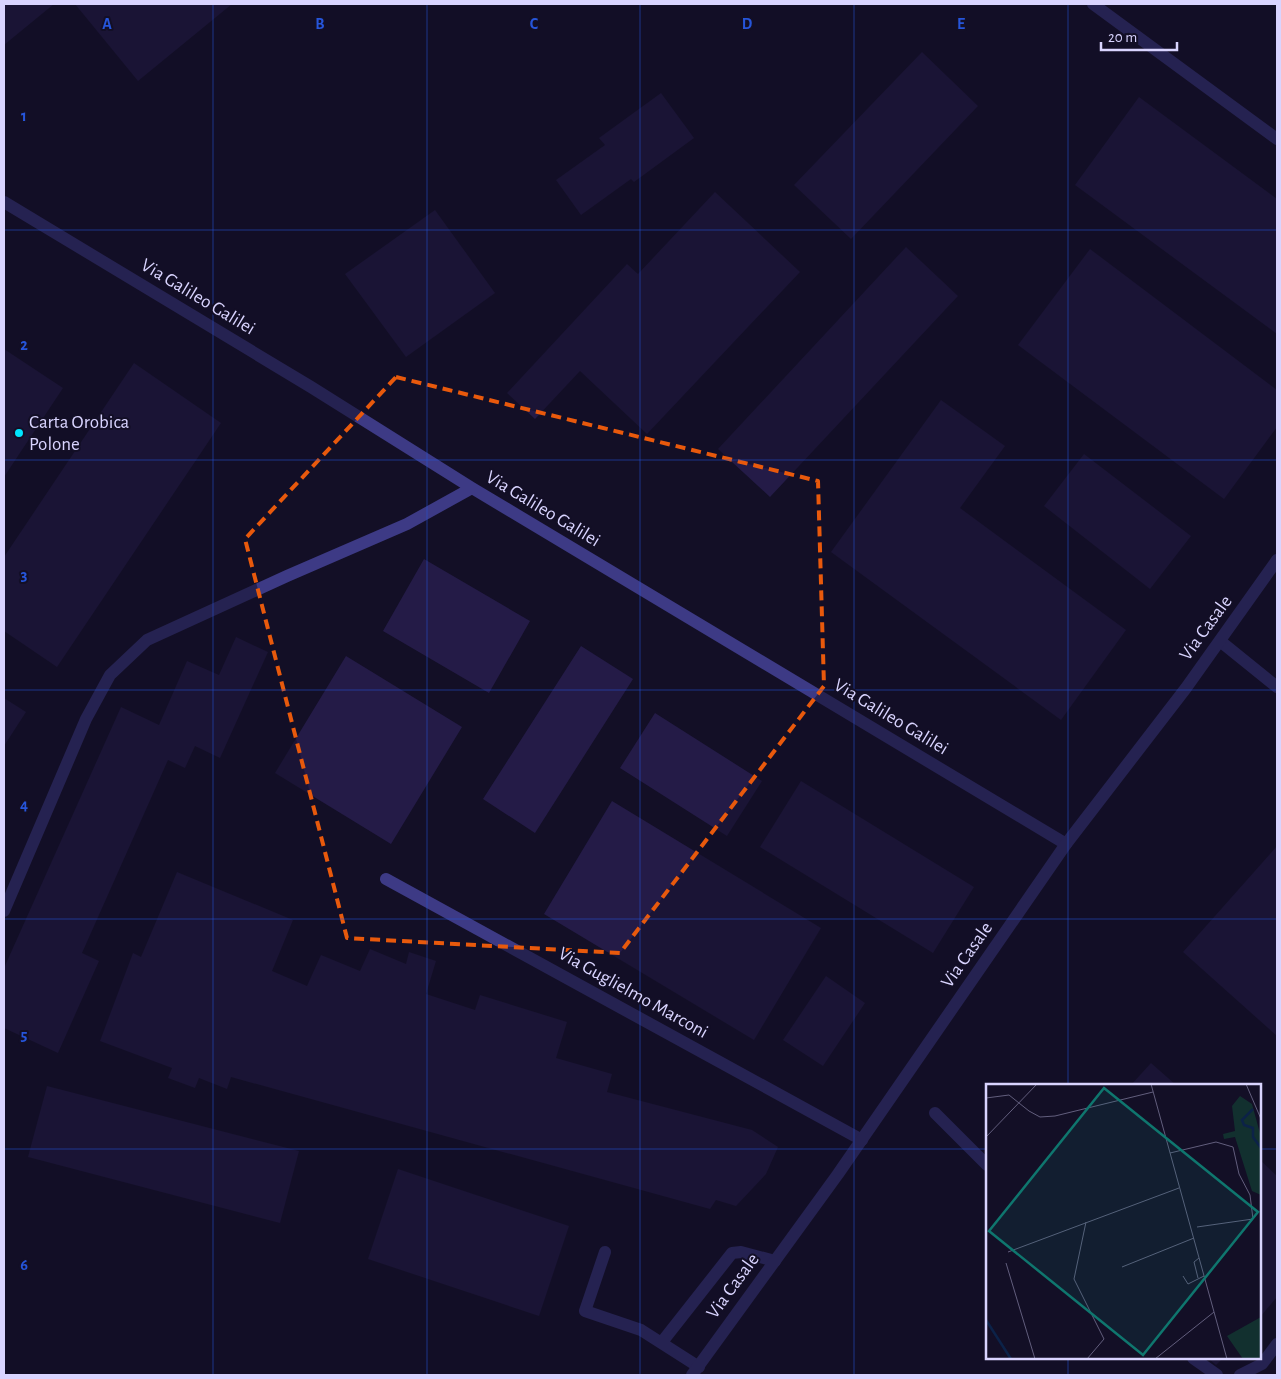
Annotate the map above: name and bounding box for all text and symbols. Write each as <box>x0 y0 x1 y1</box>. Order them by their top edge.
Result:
text: A <box>102 16 112 32</box>
text: B <box>315 16 325 32</box>
text: C <box>530 16 539 32</box>
text: D <box>742 16 753 32</box>
text: E <box>957 16 965 32</box>
scale bar <box>1101 20 1177 52</box>
text: 20 m <box>1108 30 1137 45</box>
text: 1 <box>21 108 27 124</box>
street label: Via Galileo Galilei <box>137 255 259 339</box>
text: 2 <box>20 337 28 353</box>
place label: Carta Orobica Polone <box>29 413 130 454</box>
marker: Carta Orobica Polone <box>13 427 25 439</box>
street label: Via Galileo Galilei <box>482 467 604 551</box>
text: 3 <box>21 567 28 583</box>
street label: Via Casale <box>1176 592 1236 664</box>
street label: Via Galileo Galilei <box>830 675 952 759</box>
text: 4 <box>20 797 28 813</box>
street label: Via Casale <box>938 919 996 991</box>
street label: Via Guglielmo Marconi <box>555 944 711 1042</box>
text: 5 <box>21 1027 28 1043</box>
inset map <box>986 1084 1261 1359</box>
street label: Via Casale <box>703 1250 763 1322</box>
text: 6 <box>20 1257 28 1273</box>

